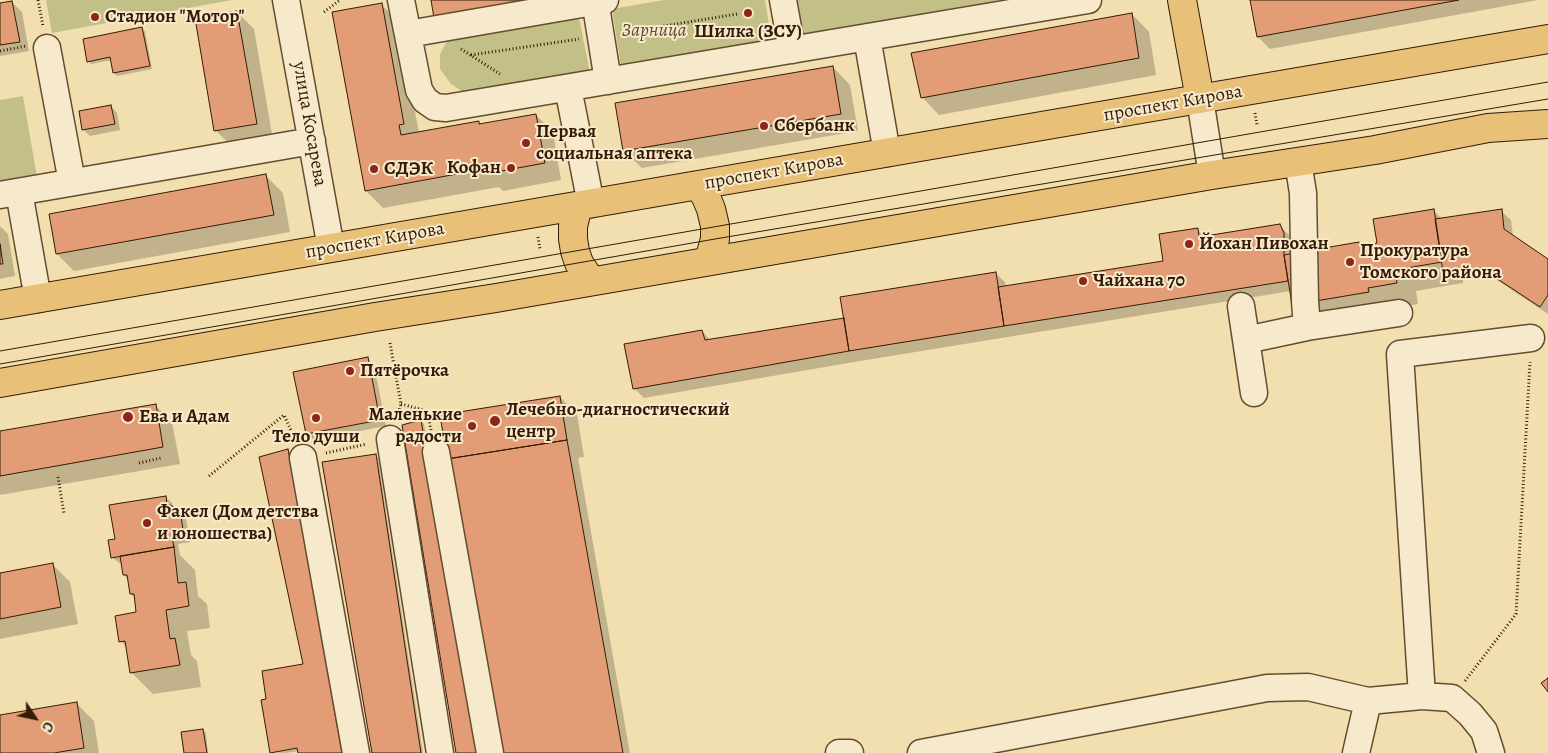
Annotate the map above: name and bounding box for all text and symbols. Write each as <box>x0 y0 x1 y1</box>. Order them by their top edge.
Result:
place label: Стадион "Мотор" <box>105 6 245 28</box>
marker: Шилка (ЗСУ) <box>742 7 754 19</box>
marker: Стадион "Мотор" <box>89 11 101 23</box>
park label: Зарница <box>621 20 687 42</box>
place label: Шилка (ЗСУ) <box>694 21 802 43</box>
street label: улица Косарева <box>287 60 331 188</box>
street label: проспект Кирова <box>1102 81 1244 127</box>
place label: Сбербанк <box>774 115 855 137</box>
marker: Сбербанк <box>758 120 770 132</box>
place label: Первая социальная аптека <box>536 121 693 165</box>
marker: Первая социальная аптека <box>520 137 532 149</box>
street label: проспект Кирова <box>703 149 845 195</box>
place label: Кофан <box>447 157 501 179</box>
place label: СДЭК <box>384 158 433 180</box>
marker: Кофан <box>505 162 517 174</box>
marker: СДЭК <box>368 163 380 175</box>
street label: проспект Кирова <box>304 218 446 264</box>
place label: Йохан Пивохан <box>1199 233 1329 255</box>
marker: Йохан Пивохан <box>1183 238 1195 250</box>
place label: Прокуратура Томского района <box>1360 240 1501 284</box>
marker: Прокуратура Томского района <box>1344 256 1356 268</box>
place label: Чайхана 70 <box>1093 270 1185 292</box>
marker: Чайхана 70 <box>1077 275 1089 287</box>
place label: Пятёрочка <box>360 360 449 382</box>
marker: Пятёрочка <box>344 365 356 377</box>
place label: Лечебно-диагностический центр <box>506 399 730 443</box>
place label: Маленькие радости <box>368 404 462 448</box>
place label: Ева и Адам <box>139 406 230 428</box>
marker: Ева и Адам <box>121 410 135 424</box>
marker: Тело души <box>310 412 322 424</box>
marker: Лечебно-диагностический центр <box>488 414 502 428</box>
marker: Маленькие радости <box>466 420 478 432</box>
place label: Тело души <box>272 426 360 448</box>
place label: Факел (Дом детства и юношества) <box>157 501 319 545</box>
marker: Факел (Дом детства и юношества) <box>141 517 153 529</box>
north arrow <box>10 693 60 743</box>
text: С <box>38 718 58 736</box>

